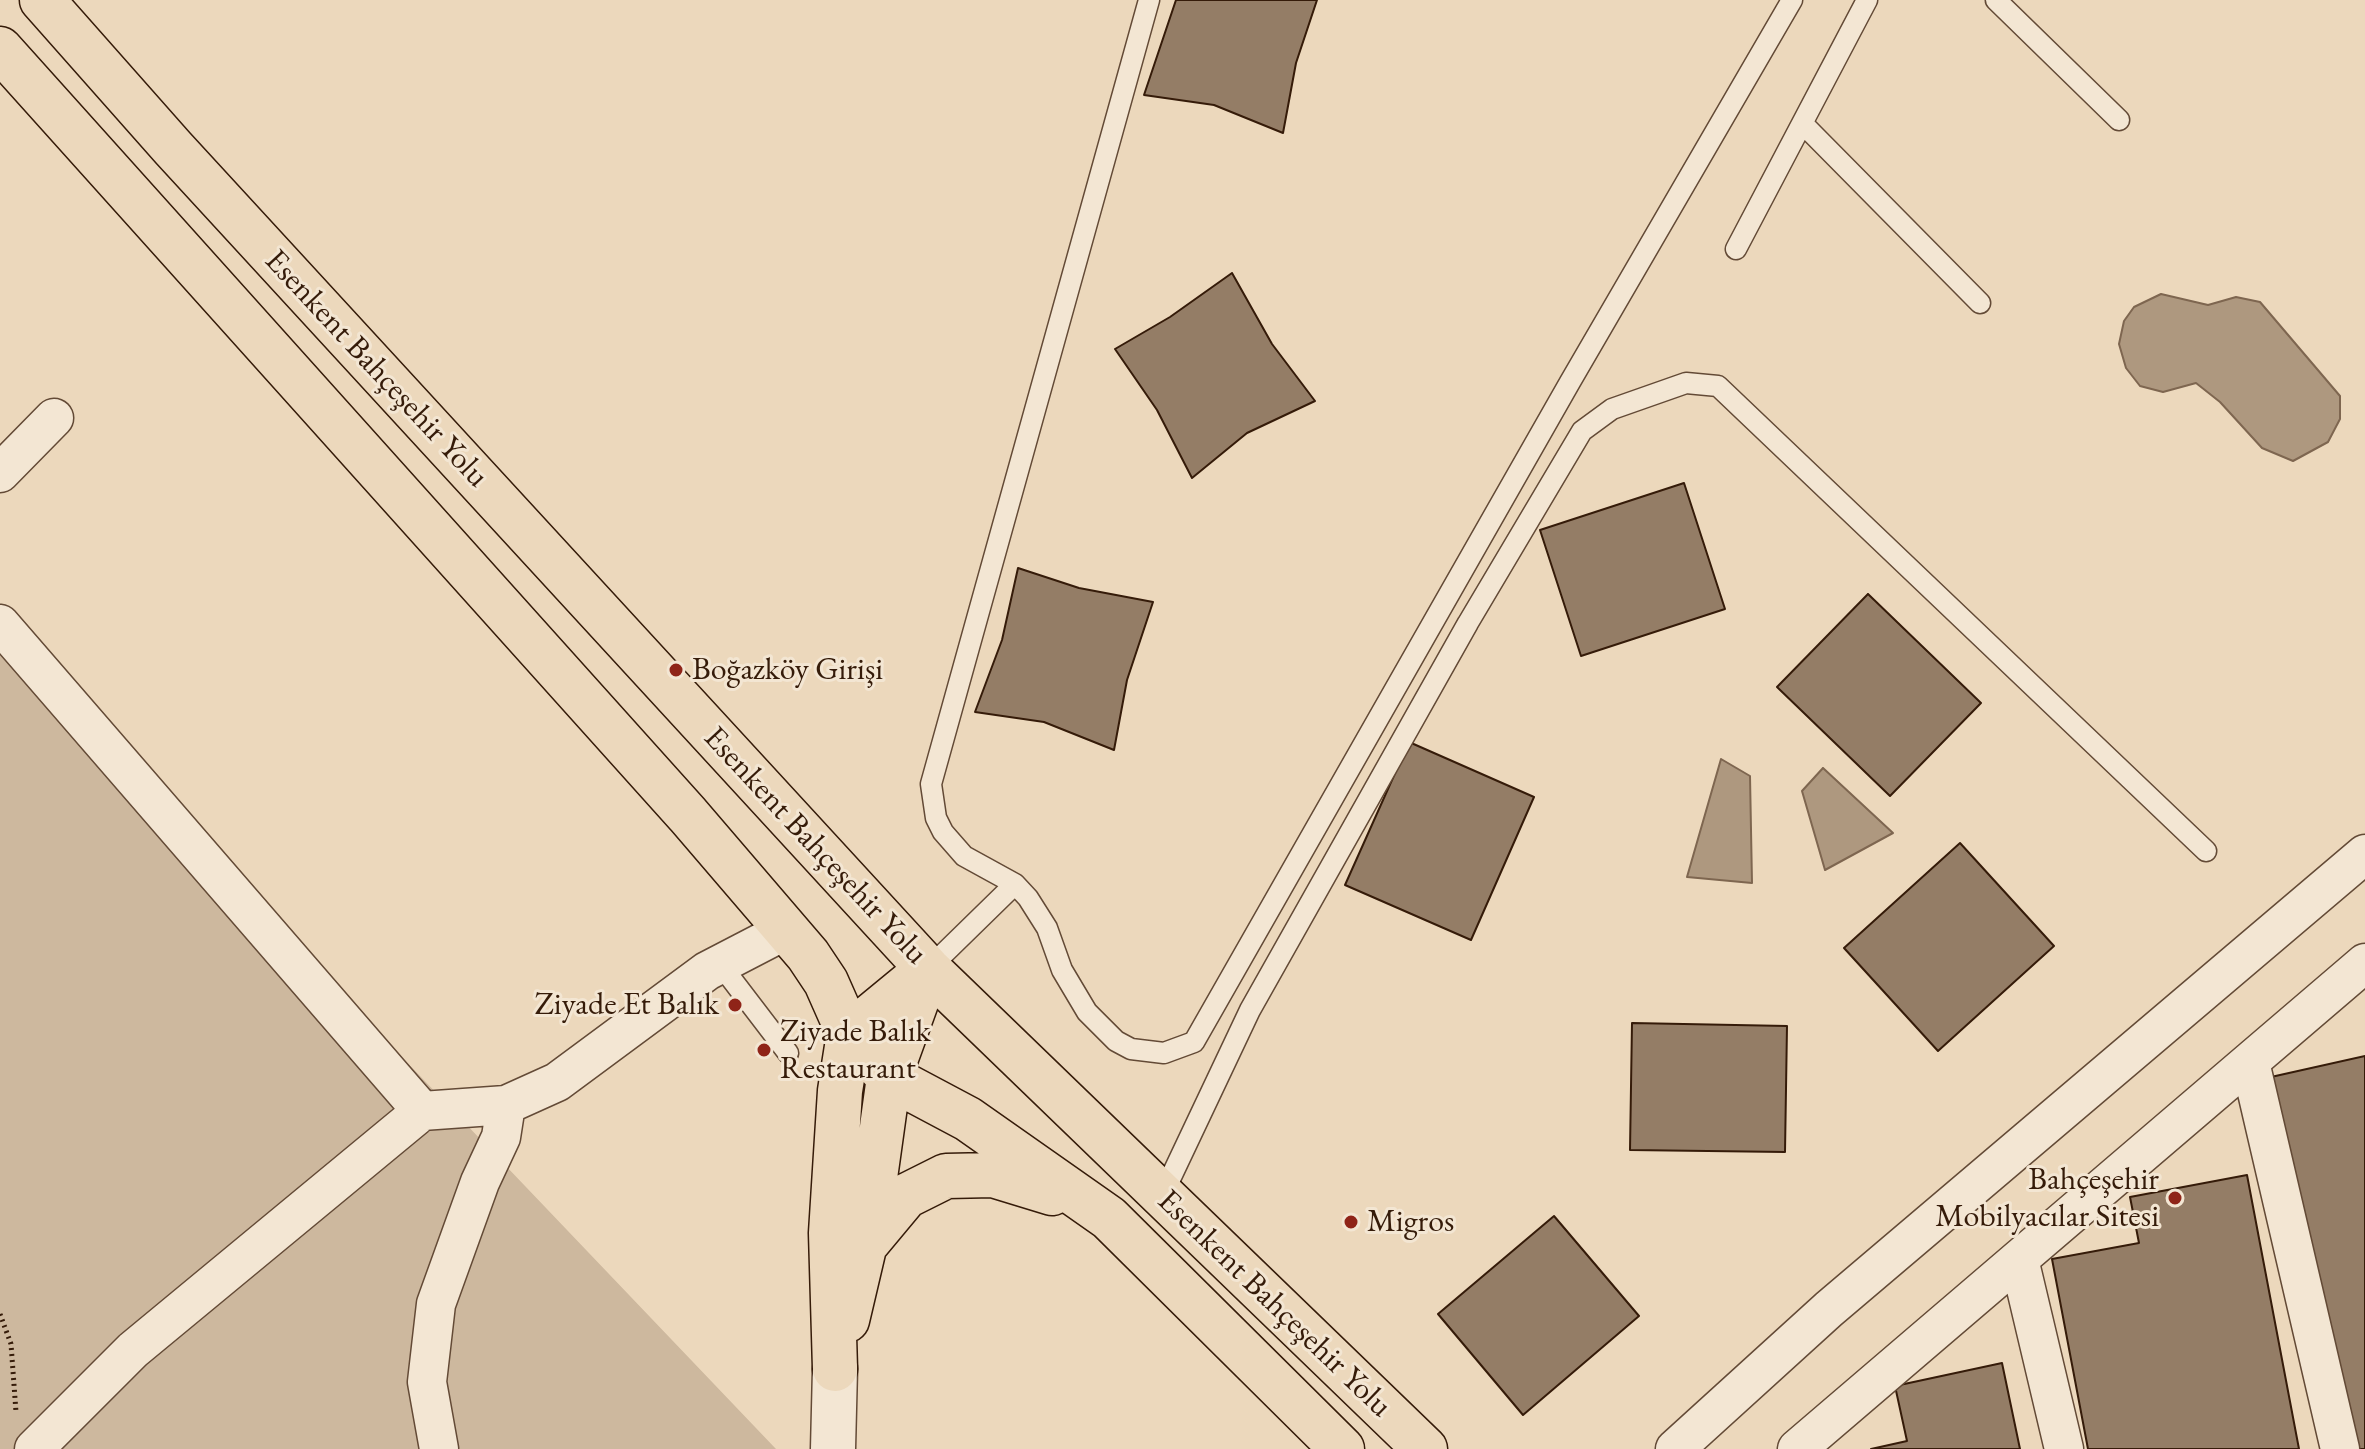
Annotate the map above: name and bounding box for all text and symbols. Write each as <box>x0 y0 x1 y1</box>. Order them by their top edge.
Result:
street label: Esenkent Bahçeşehir Yolu <box>256 242 496 496</box>
place label: Boğazköy Girişi <box>692 651 883 689</box>
marker: Boğazköy Girişi <box>667 661 685 679</box>
street label: Esenkent Bahçeşehir Yolu <box>695 719 935 973</box>
place label: Ziyade Et Balık <box>535 986 719 1024</box>
marker: Ziyade Et Balık <box>726 996 744 1014</box>
place label: Ziyade Balık Restaurant <box>780 1013 931 1088</box>
marker: Ziyade Balık Restaurant <box>755 1041 773 1059</box>
place label: Bahçeşehir Mobilyacılar Sitesi <box>1935 1161 2159 1236</box>
street label: Esenkent Bahçeşehir Yolu <box>1149 1182 1399 1426</box>
marker: Bahçeşehir Mobilyacılar Sitesi <box>2166 1189 2184 1207</box>
place label: Migros <box>1367 1203 1454 1241</box>
marker: Migros <box>1342 1213 1360 1231</box>

